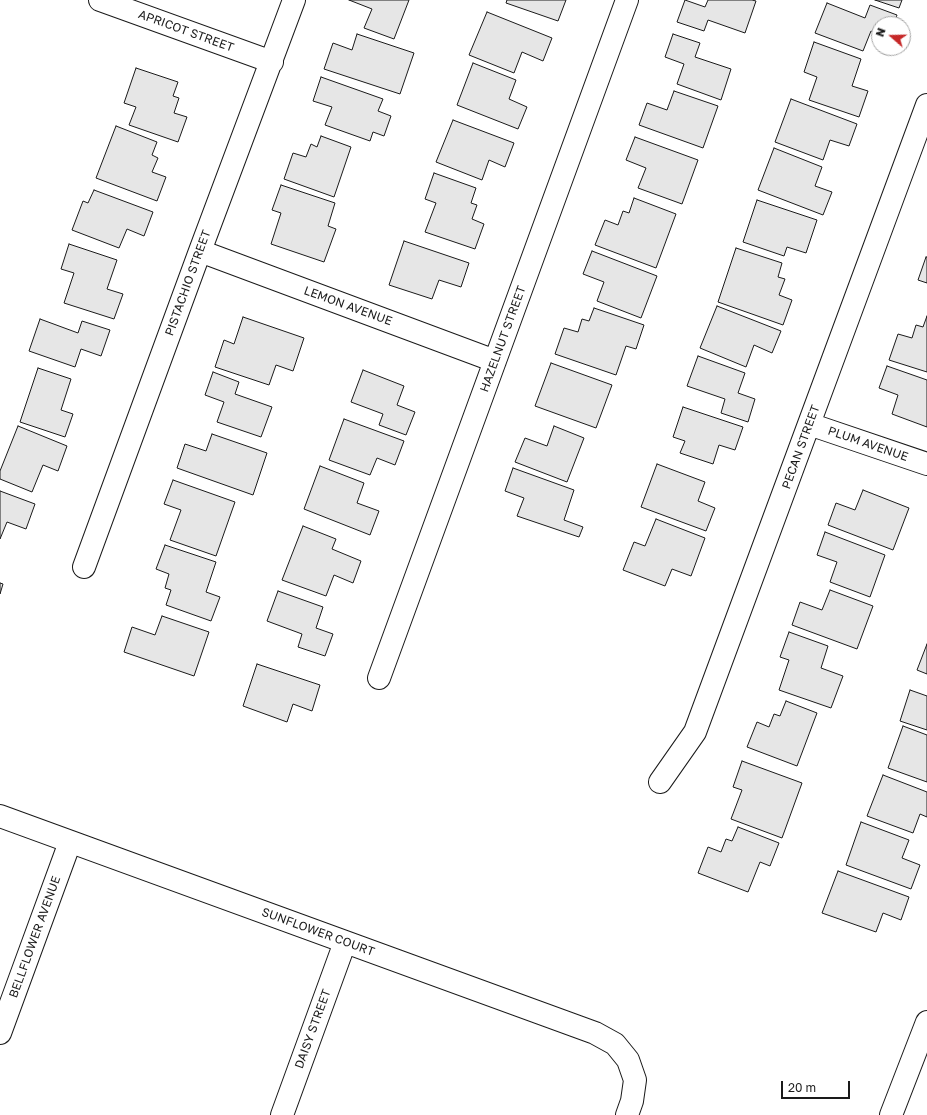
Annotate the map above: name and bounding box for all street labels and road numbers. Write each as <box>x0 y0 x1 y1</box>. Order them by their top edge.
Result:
street label: APRICOT STREET <box>136 7 236 55</box>
street label: PISTACHIO STREET <box>162 228 214 338</box>
street label: LEMON AVENUE <box>302 283 394 329</box>
street label: HAZELNUT STREET <box>477 284 529 394</box>
street label: PECAN STREET <box>779 403 823 491</box>
street label: PLUM AVENUE <box>826 424 910 464</box>
street label: BELLFLOWER AVENUE <box>6 874 64 1000</box>
street label: SUNFLOWER COURT <box>260 905 376 959</box>
street label: DAISY STREET <box>292 987 334 1071</box>

